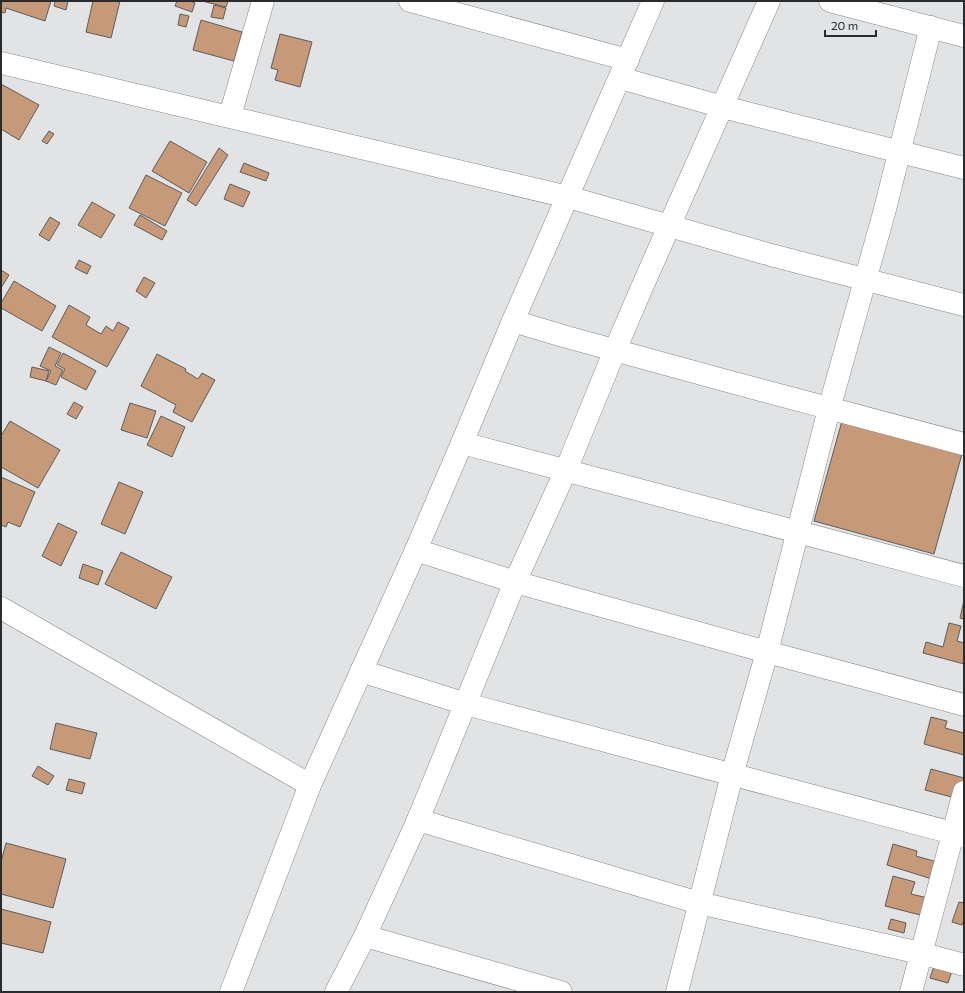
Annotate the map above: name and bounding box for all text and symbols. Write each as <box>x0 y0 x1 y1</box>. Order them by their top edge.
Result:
scale bar <box>825 12 876 38</box>
text: 20 m <box>831 18 858 32</box>

